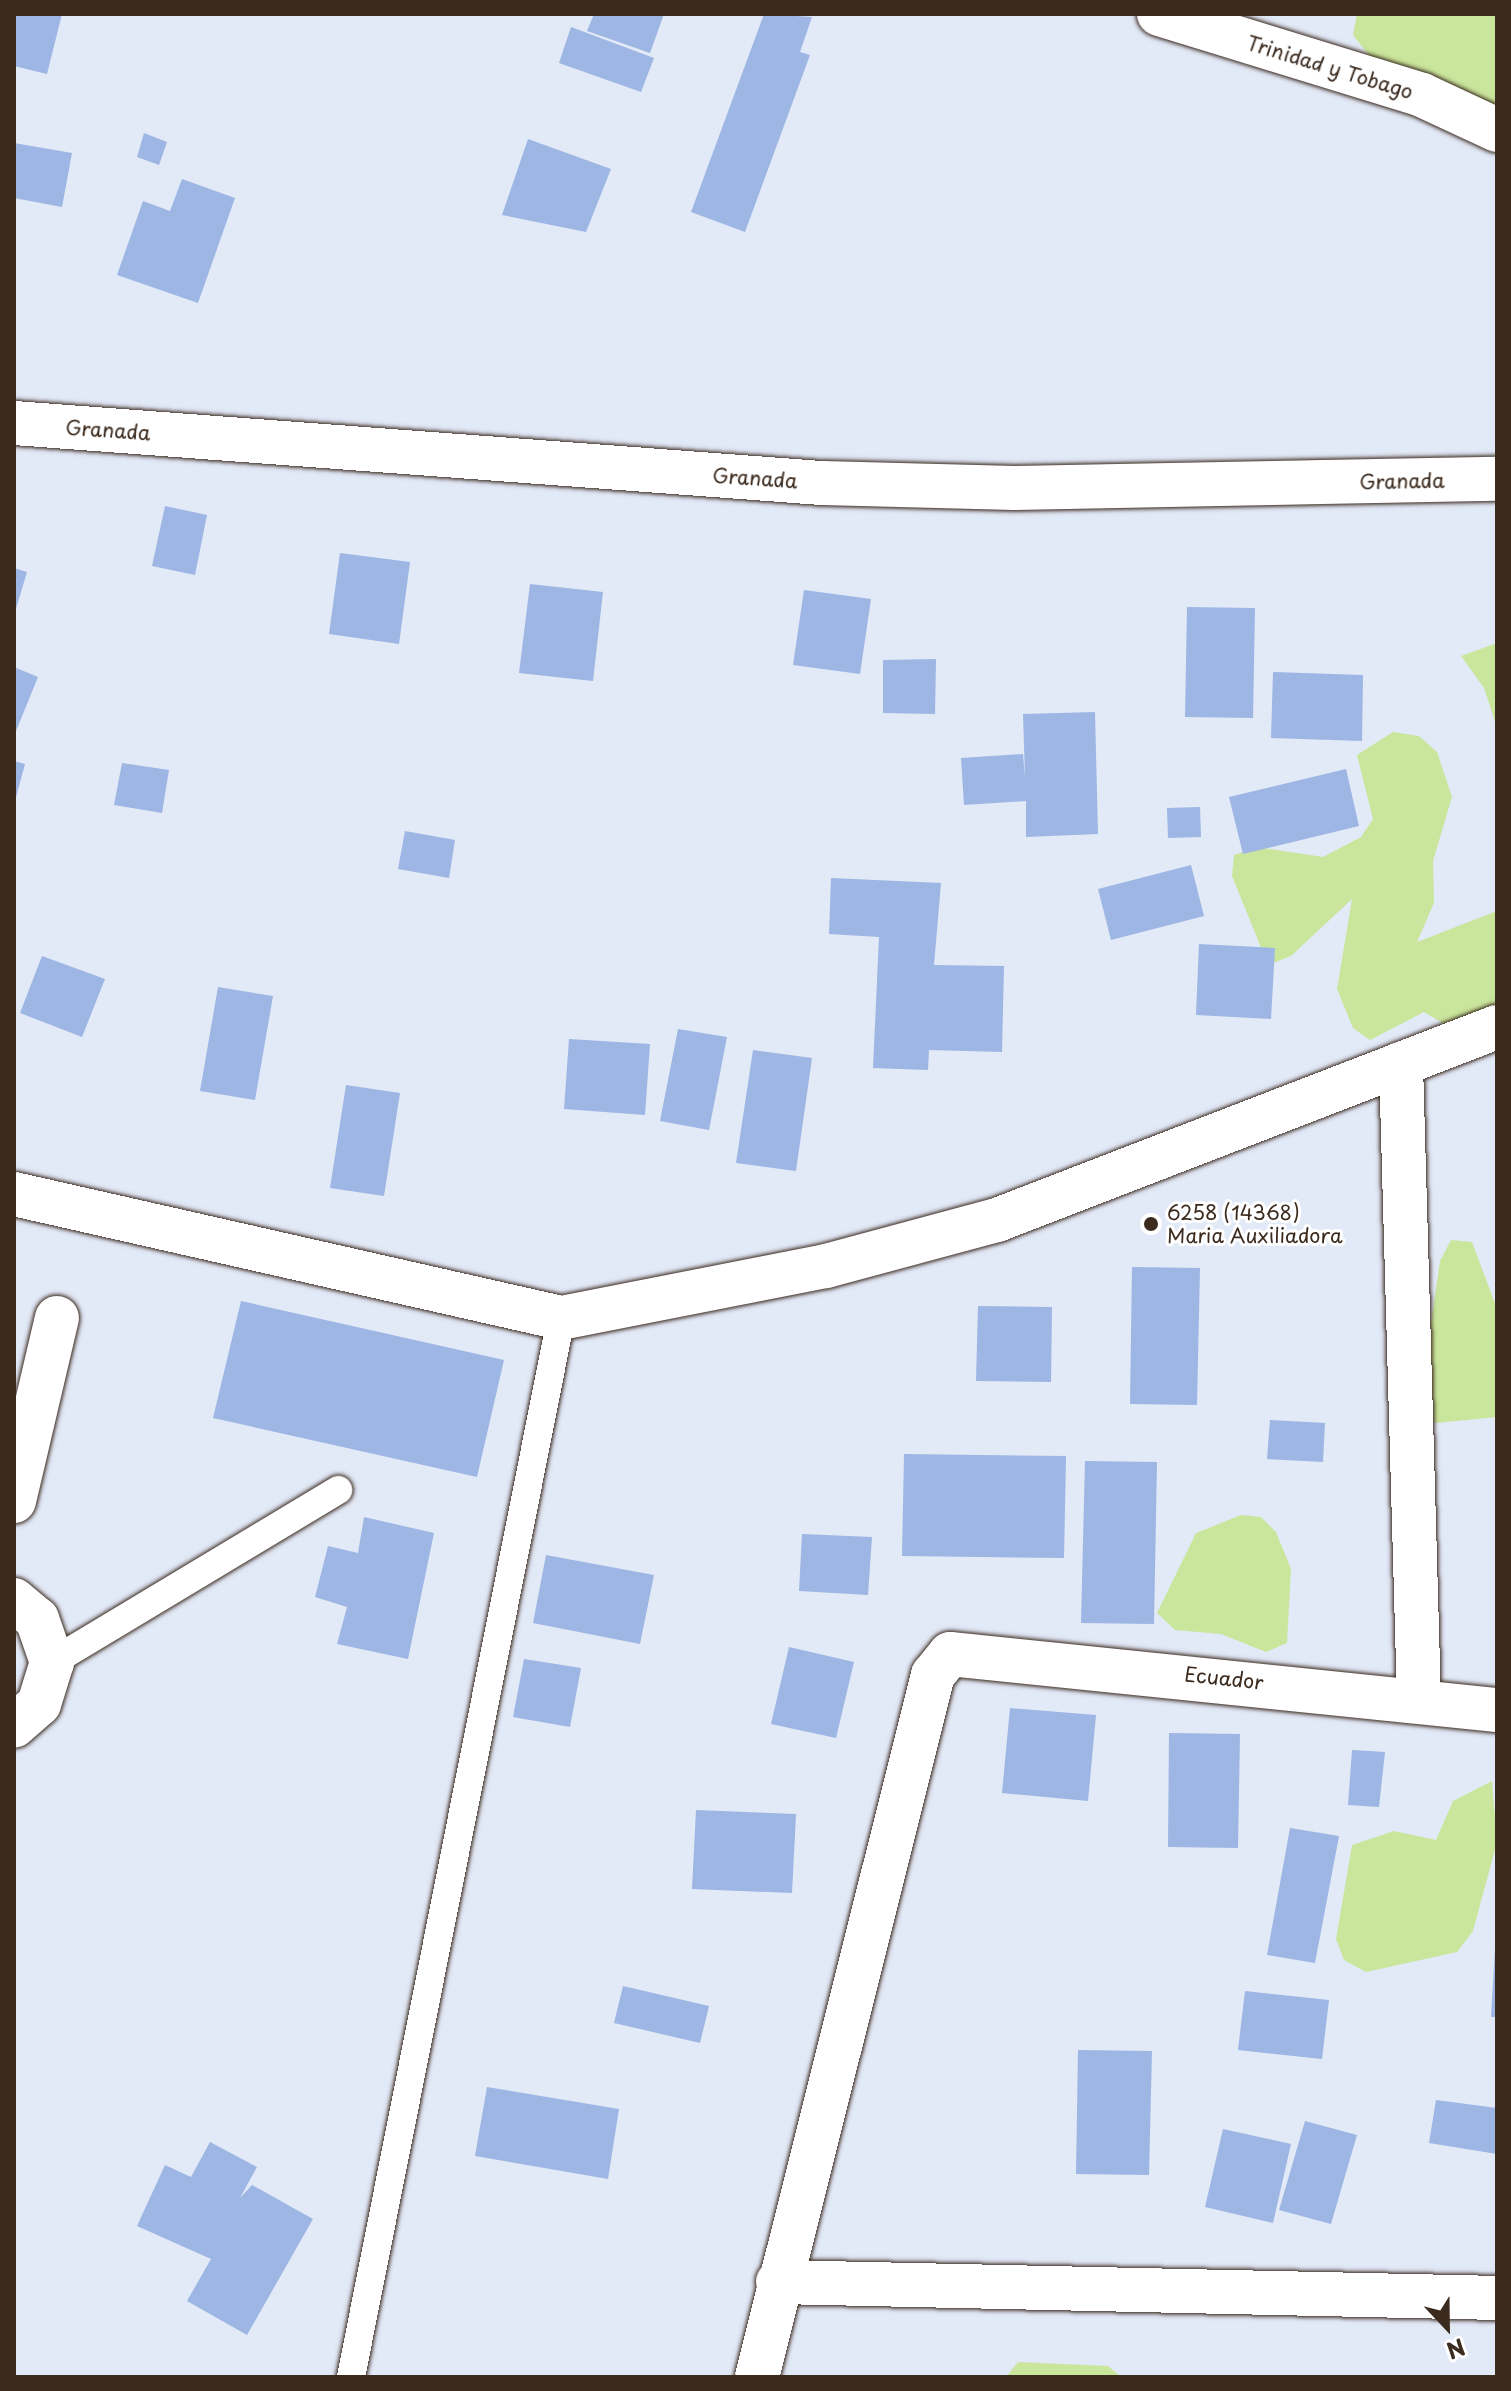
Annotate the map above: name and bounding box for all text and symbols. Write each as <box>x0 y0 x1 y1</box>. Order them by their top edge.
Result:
street label: Trinidad y Tobago <box>1244 30 1416 104</box>
street label: Granada <box>65 415 151 445</box>
street label: Granada <box>712 463 798 493</box>
street label: Granada <box>1359 468 1445 494</box>
place label: 6258 (14368) Maria Auxiliadora <box>1167 1200 1341 1247</box>
marker: 6258 (14368) Maria Auxiliadora <box>1142 1215 1160 1233</box>
street label: Ecuador <box>1183 1662 1265 1694</box>
north arrow <box>1407 2287 1487 2367</box>
text: N <box>1442 2331 1470 2368</box>

